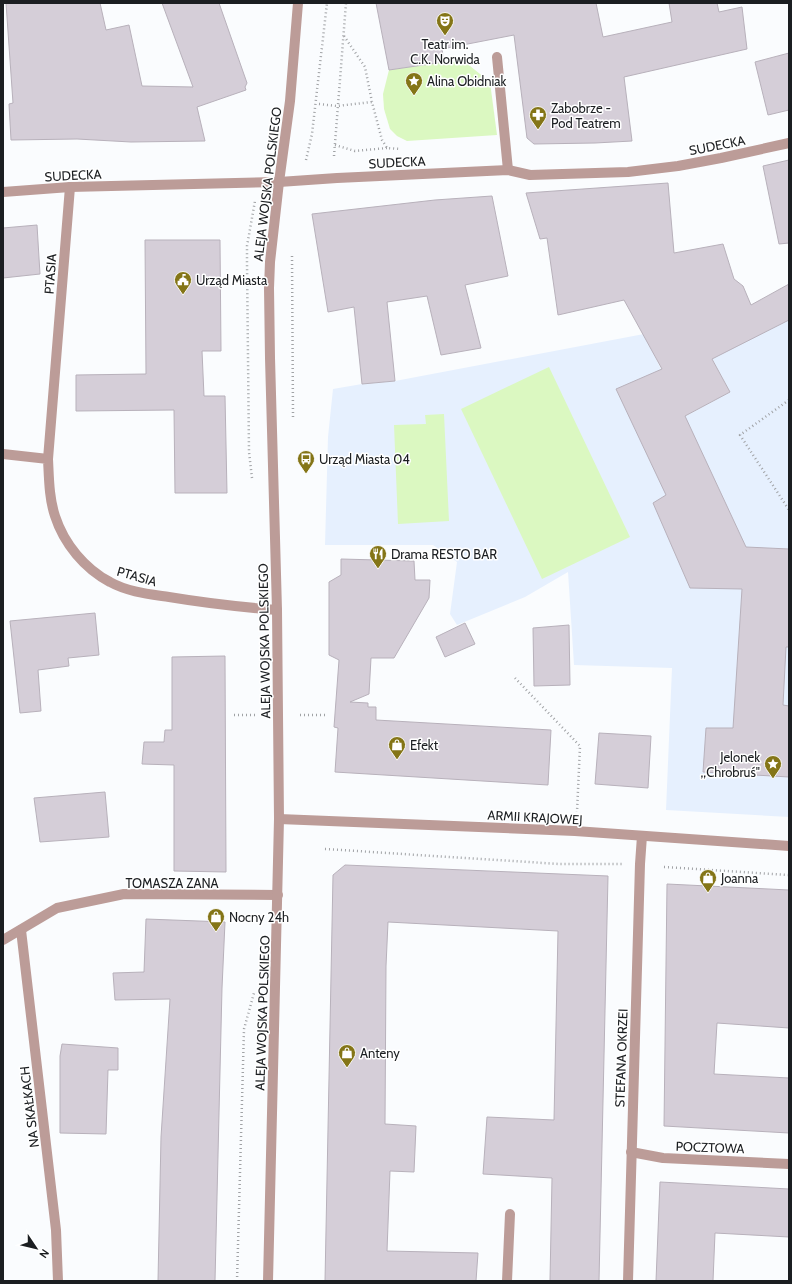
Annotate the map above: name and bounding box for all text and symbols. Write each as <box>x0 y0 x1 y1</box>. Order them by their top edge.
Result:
theatre icon: Teatr im. C.K. Norwida <box>435 11 455 36</box>
place label: Teatr im. C.K. Norwida <box>410 36 481 67</box>
place icon: Alina Obidniak <box>404 71 424 96</box>
place label: Alina Obidniak <box>427 73 507 89</box>
place label: Zabobrze - Pod Teatrem <box>551 100 621 131</box>
pharmacy icon: Zabobrze - Pod Teatrem <box>528 105 548 130</box>
street label: ALEJA WOJSKA POLSKIEGO <box>250 106 284 262</box>
street label: SUDECKA <box>688 132 746 158</box>
street label: SUDECKA <box>368 153 426 171</box>
street label: SUDECKA <box>44 166 102 184</box>
street label: PTASIA <box>41 253 59 295</box>
public building icon: Urząd Miasta <box>173 270 193 295</box>
place label: Urząd Miasta <box>196 272 268 288</box>
bus stop icon: Urząd Miasta 04 <box>296 449 316 474</box>
place label: Urząd Miasta 04 <box>319 451 410 467</box>
restaurant icon: Drama RESTO BAR <box>368 544 388 569</box>
place label: Drama RESTO BAR <box>391 546 497 562</box>
street label: PTASIA <box>115 563 159 589</box>
street label: ALEJA WOJSKA POLSKIEGO <box>255 563 273 719</box>
shop icon: Efekt <box>387 735 407 760</box>
place label: Efekt <box>410 737 439 753</box>
place label: Jelonek ,,Chrobruś" <box>701 749 760 780</box>
place icon: Jelonek ,,Chrobruś" <box>763 754 783 779</box>
street label: ARMII KRAJOWEJ <box>487 807 583 827</box>
shop icon: Joanna <box>698 868 718 893</box>
place label: Joanna <box>720 870 759 886</box>
street label: TOMASZA ZANA <box>125 875 219 891</box>
shop icon: Nocny 24h <box>206 907 226 932</box>
place label: Nocny 24h <box>229 909 289 925</box>
street label: ALEJA WOJSKA POLSKIEGO <box>251 935 273 1091</box>
street label: STEFANA OKRZEI <box>611 1008 631 1108</box>
shop icon: Anteny <box>337 1043 357 1068</box>
place label: Anteny <box>360 1045 400 1061</box>
street label: NA SKAŁKACH <box>16 1065 42 1149</box>
street label: POCZTOWA <box>675 1138 745 1156</box>
north arrow <box>16 1228 56 1268</box>
text: N <box>36 1247 52 1261</box>

